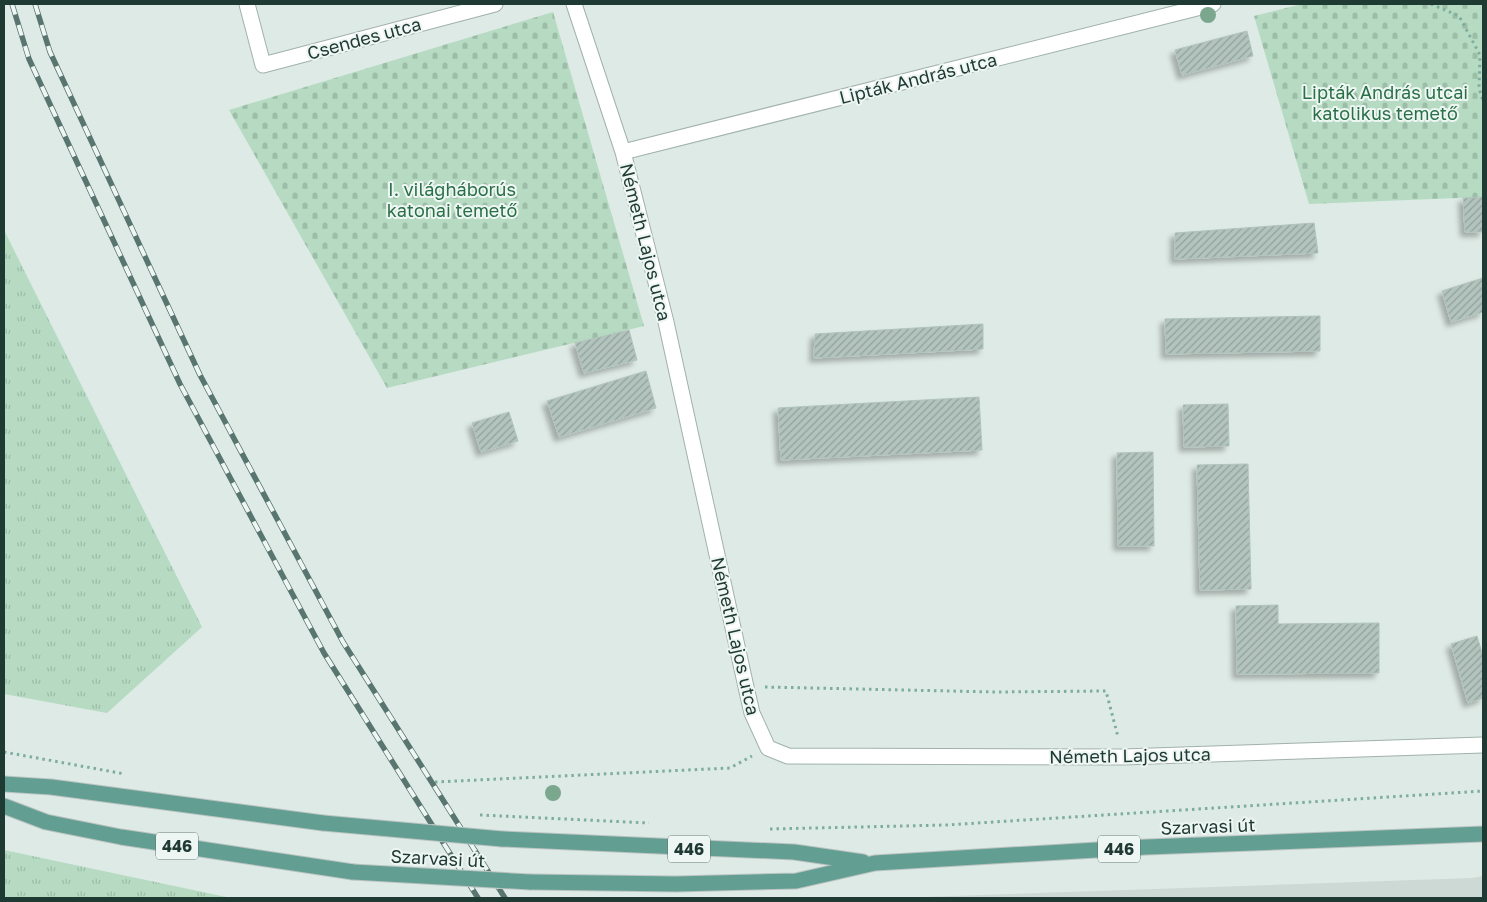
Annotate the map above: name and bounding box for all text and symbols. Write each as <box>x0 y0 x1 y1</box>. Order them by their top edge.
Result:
street label: Csendes utca <box>305 12 423 64</box>
street label: Lipták András utca <box>837 48 999 108</box>
park label: Lipták András utcai katolikus temető <box>1302 81 1468 124</box>
street label: Németh Lajos utca <box>616 161 676 323</box>
park label: I. világháborús katonai temető <box>387 178 517 221</box>
street label: Németh Lajos utca <box>707 555 765 717</box>
street label: Németh Lajos utca <box>1049 743 1211 767</box>
street label: Szarvasi út <box>1160 813 1256 839</box>
road number: 446 <box>156 832 198 859</box>
road number: 446 <box>668 836 710 862</box>
road number: 446 <box>1098 836 1140 862</box>
street label: Szarvasi út <box>390 845 486 871</box>

